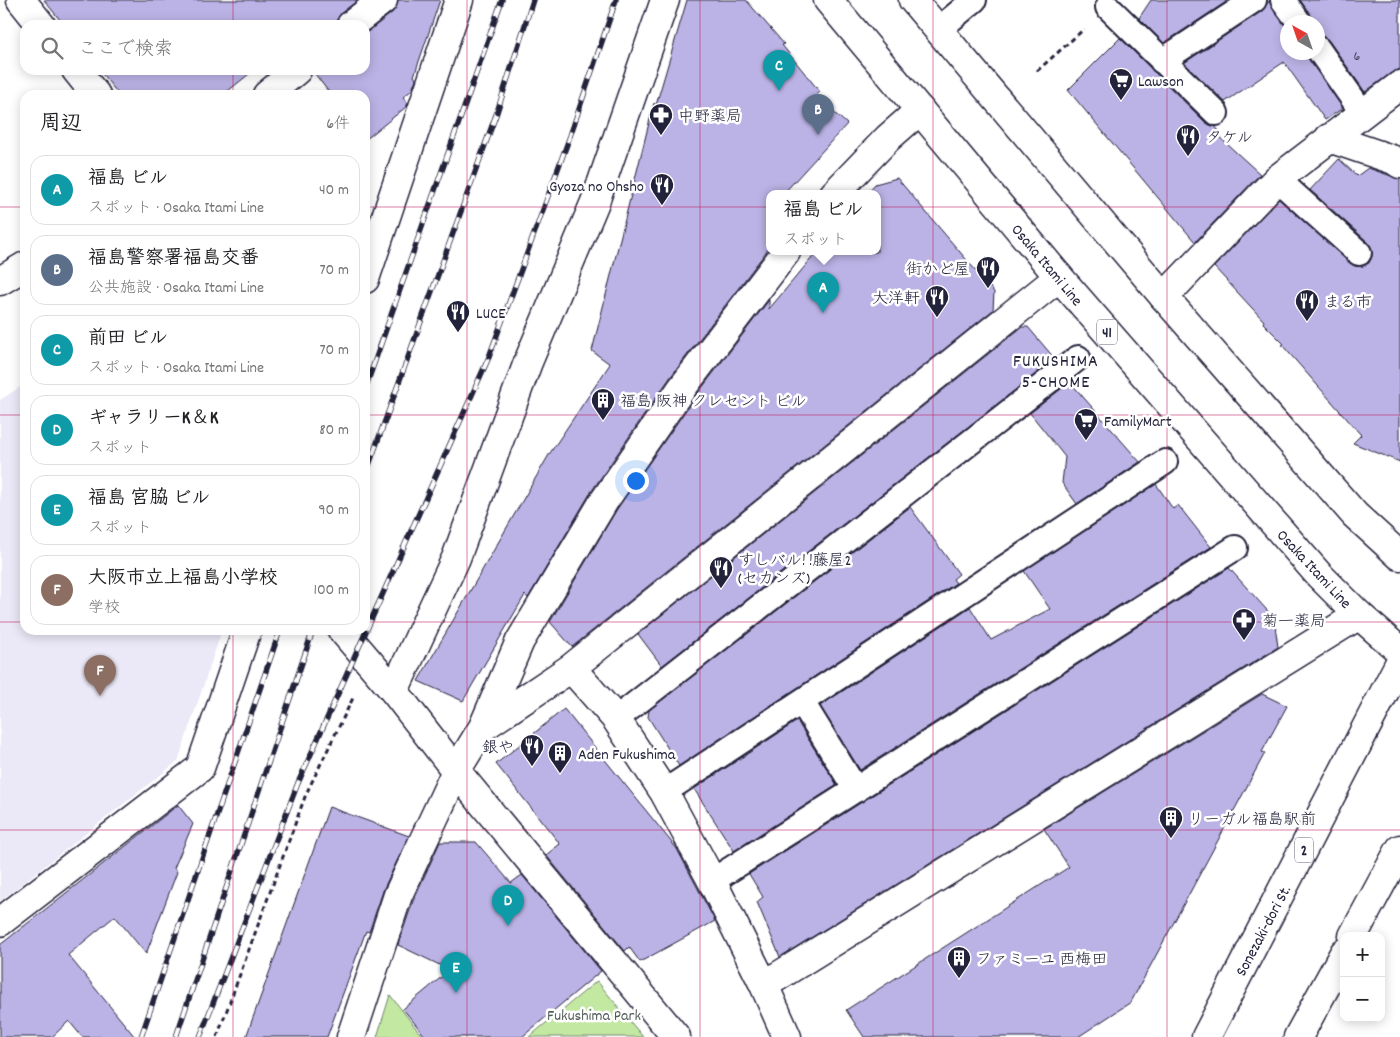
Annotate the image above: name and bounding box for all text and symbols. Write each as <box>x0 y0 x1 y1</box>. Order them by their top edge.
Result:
north arrow <box>1280 15 1325 60</box>
search box <box>20 20 370 75</box>
icon: search <box>38 34 66 62</box>
text: ここで検索 <box>78 37 173 64</box>
house number: 6 <box>1354 47 1361 67</box>
pin: C <box>763 50 795 91</box>
supermarket icon: Lawson <box>1108 67 1134 101</box>
place label: Lawson <box>1138 71 1184 94</box>
pin: B <box>802 94 834 135</box>
pharmacy icon: 中野薬局 <box>648 102 674 136</box>
place label: 中野薬局 <box>678 106 742 129</box>
text: 周辺 <box>40 110 82 140</box>
text: 6件 <box>326 113 350 136</box>
restaurant icon: タケル <box>1175 123 1201 157</box>
place label: タケル <box>1206 127 1253 150</box>
text: 福島 ビル <box>88 166 168 193</box>
restaurant icon: Gyoza no Ohsho <box>649 172 675 206</box>
place label: Gyoza no Ohsho <box>549 176 644 199</box>
text: A <box>53 179 61 202</box>
text: 40 m <box>319 179 349 202</box>
popup <box>766 190 881 255</box>
text: スポット · Osaka Itami Line <box>88 197 264 220</box>
text: 福島 ビル <box>784 198 863 225</box>
street label: Osaka Itami Line <box>1005 220 1087 312</box>
text: スポット <box>784 229 848 252</box>
text: 福島警察署福島交番 <box>88 246 259 273</box>
restaurant icon: 街かど屋 <box>975 255 1001 289</box>
text: B <box>53 259 61 282</box>
text: 70 m <box>319 259 349 282</box>
place label: 街かど屋 <box>906 259 970 282</box>
pin: A <box>807 272 839 313</box>
text: 公共施設 · Osaka Itami Line <box>88 277 264 300</box>
restaurant icon: 大洋軒 <box>924 284 950 318</box>
place label: 大洋軒 <box>872 288 920 311</box>
restaurant icon: まる市 <box>1294 288 1320 322</box>
place label: まる市 <box>1324 292 1372 315</box>
restaurant icon: LUCE <box>445 299 471 333</box>
place label: LUCE <box>476 303 506 326</box>
road number: 41 <box>1097 320 1117 344</box>
text: 前田 ビル <box>88 326 168 353</box>
text: C <box>53 339 61 362</box>
text: 70 m <box>319 339 349 362</box>
district label: FUKUSHIMA 5-CHOME <box>1013 350 1099 396</box>
text: スポット · Osaka Itami Line <box>88 357 264 380</box>
building icon: 福島 阪神 クレセント ビル <box>590 387 616 421</box>
place label: 福島 阪神 クレセント ビル <box>620 391 807 414</box>
text: ギャラリーK＆K <box>88 406 218 433</box>
supermarket icon: FamilyMart <box>1073 407 1099 441</box>
place label: FamilyMart <box>1104 411 1172 434</box>
text: D <box>53 419 61 442</box>
text: 80 m <box>319 419 349 442</box>
text: スポット <box>88 437 152 460</box>
your location <box>623 468 649 494</box>
text: 福島 宮脇 ビル <box>88 486 210 513</box>
text: E <box>53 499 61 522</box>
text: 90 m <box>318 499 349 522</box>
text: スポット <box>88 517 152 540</box>
street label: Osaka Itami Line <box>1270 525 1356 614</box>
place label: すしバル! !藤屋2 (セカンズ) <box>738 550 852 591</box>
restaurant icon: すしバル! !藤屋2 (セカンズ) <box>708 555 734 589</box>
text: 大阪市立上福島小学校 <box>88 566 278 593</box>
text: F <box>53 579 61 602</box>
text: 100 m <box>313 579 349 602</box>
text: 学校 <box>88 597 120 620</box>
pharmacy icon: 菊一薬局 <box>1231 607 1257 641</box>
place label: 菊一薬局 <box>1262 611 1326 634</box>
pin: F <box>84 655 116 696</box>
restaurant icon: 銀や <box>519 733 545 767</box>
place label: 銀や <box>482 737 514 760</box>
building icon: Aden Fukushima <box>547 740 573 774</box>
place label: Aden Fukushima <box>578 744 676 767</box>
building icon: リーガル福島駅前 <box>1158 805 1184 839</box>
place label: リーガル福島駅前 <box>1188 809 1316 832</box>
road number: 2 <box>1295 838 1313 862</box>
street label: Sonezaki-dori St. <box>1231 882 1298 981</box>
pin: D <box>492 885 524 926</box>
map controls <box>1340 932 1385 1022</box>
button: + <box>1340 932 1385 977</box>
building icon: ファミーユ 西梅田 <box>946 945 972 979</box>
place label: ファミーユ 西梅田 <box>976 949 1107 972</box>
pin: E <box>440 952 472 993</box>
button: − <box>1340 977 1385 1022</box>
park label: Fukushima Park <box>547 1005 641 1028</box>

